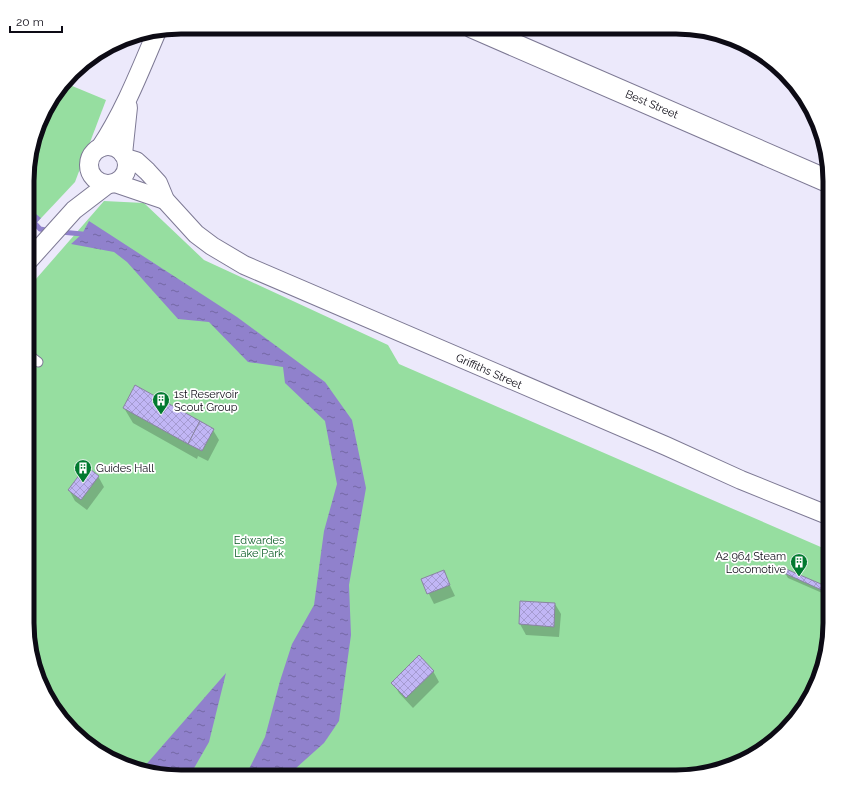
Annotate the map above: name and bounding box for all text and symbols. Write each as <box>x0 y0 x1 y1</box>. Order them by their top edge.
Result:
scale bar <box>10 8 62 34</box>
text: 20 m <box>16 15 44 29</box>
street label: Best Street <box>623 88 680 122</box>
street label: Griffiths Street <box>454 351 524 392</box>
place label: 1st Reservoir Scout Group <box>174 388 238 414</box>
building icon: 1st Reservoir Scout Group <box>151 390 171 415</box>
building icon: Guides Hall <box>73 458 93 483</box>
place label: Guides Hall <box>96 462 154 475</box>
park label: Edwardes Lake Park <box>234 534 284 560</box>
place label: A2 964 Steam Locomotive <box>715 550 787 576</box>
building icon: A2 964 Steam Locomotive <box>789 552 809 577</box>

